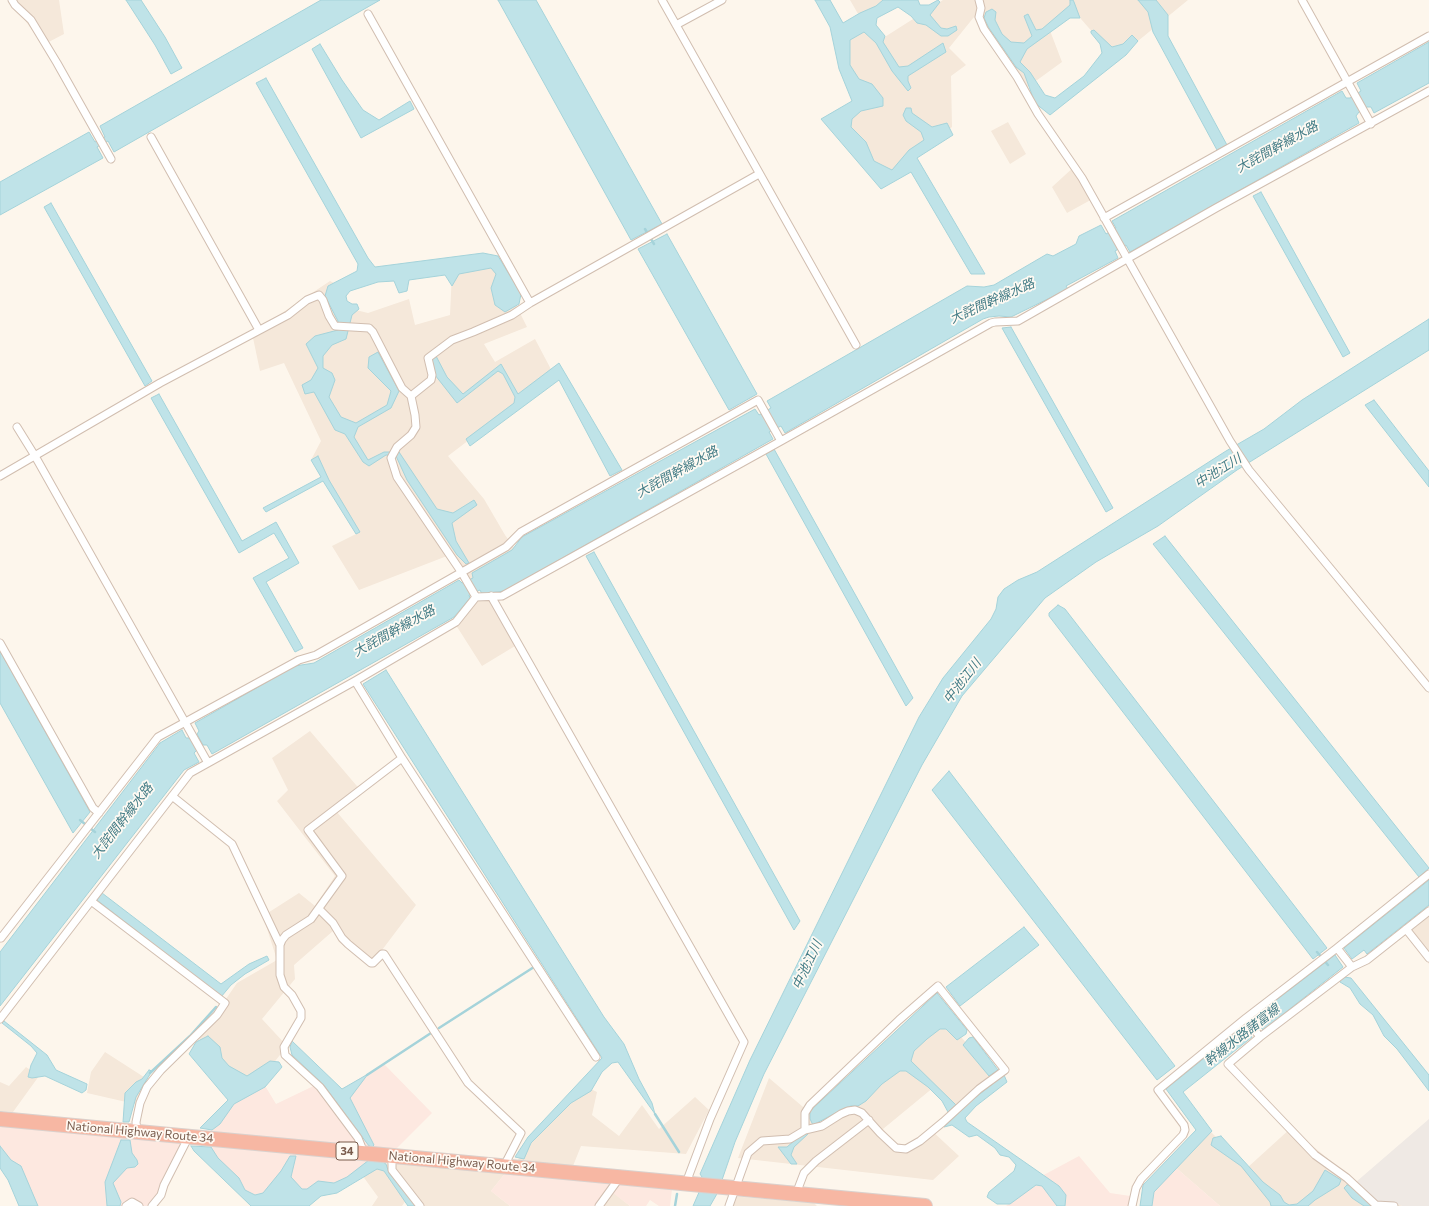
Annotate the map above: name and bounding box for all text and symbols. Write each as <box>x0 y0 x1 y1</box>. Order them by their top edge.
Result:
water label: 大詫間幹線水路 <box>1233 118 1321 176</box>
water label: 大詫間幹線水路 <box>947 275 1037 327</box>
water label: 大詫間幹線水路 <box>633 443 721 501</box>
water label: 中池江川 <box>1192 451 1244 491</box>
water label: 大詫間幹線水路 <box>350 602 438 660</box>
water label: 中池江川 <box>940 656 984 706</box>
water label: 大詫間幹線水路 <box>88 780 156 862</box>
water label: 中池江川 <box>789 938 825 992</box>
water label: 幹線水路諸富線 <box>1201 1001 1283 1069</box>
street label: National Highway Route 34 <box>66 1118 214 1146</box>
road number: 34 <box>336 1142 358 1160</box>
street label: National Highway Route 34 <box>388 1148 536 1176</box>

